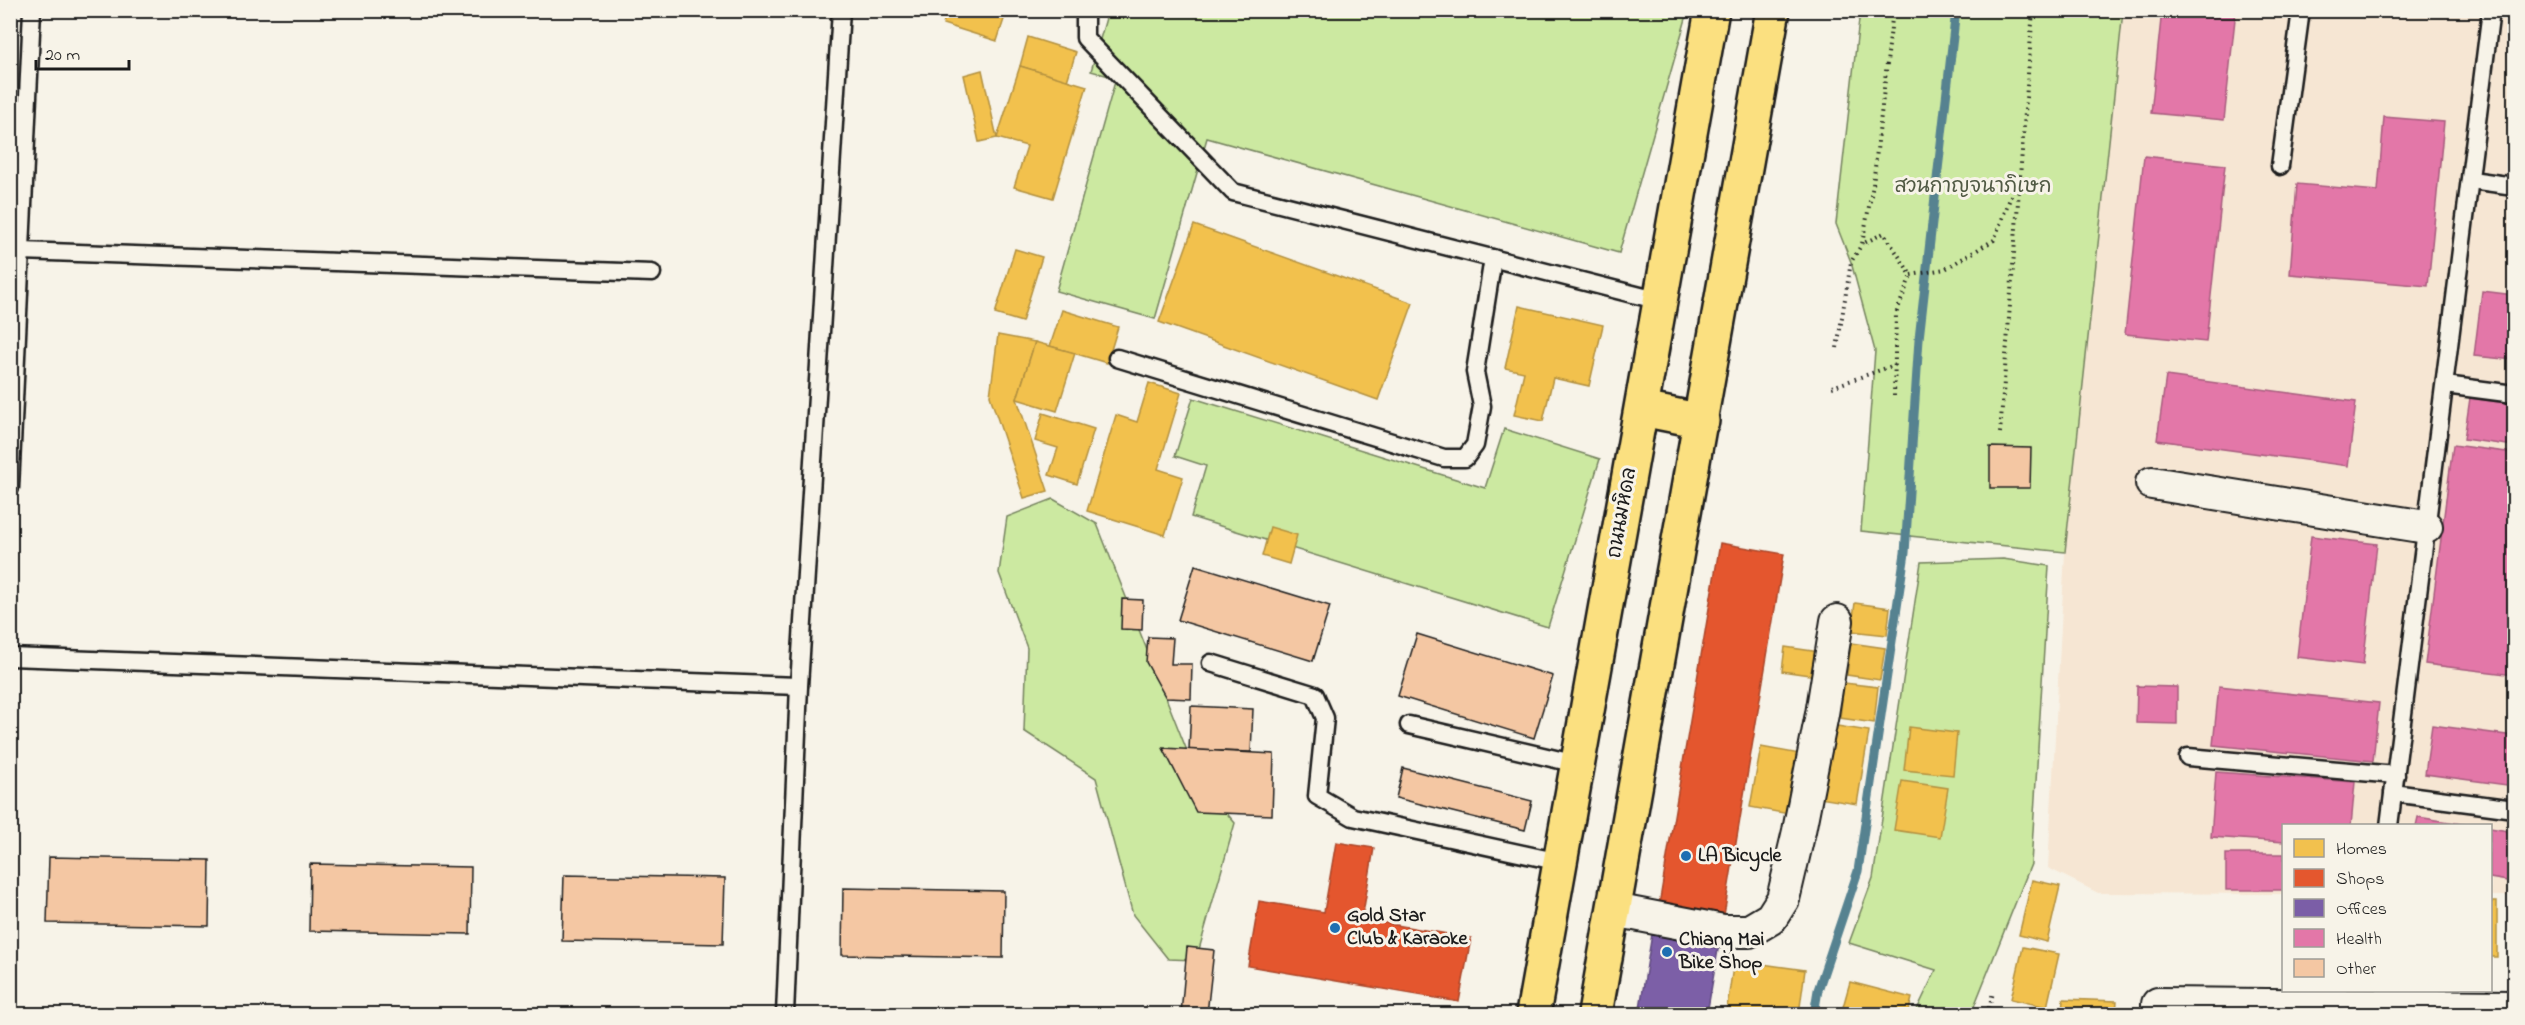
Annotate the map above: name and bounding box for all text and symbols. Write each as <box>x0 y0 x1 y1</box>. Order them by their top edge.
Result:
scale bar <box>36 33 129 71</box>
text: 20 m <box>45 43 80 69</box>
park label: สวนกาญจนาภิเษก <box>1895 173 2051 202</box>
street label: ถนนมหิดล <box>1601 465 1645 561</box>
legend <box>2282 824 2492 992</box>
text: Homes <box>2336 837 2387 863</box>
place label: LA Bicycle <box>1698 842 1783 872</box>
marker: LA Bicycle <box>1679 849 1693 863</box>
text: Shops <box>2336 867 2384 893</box>
text: Offices <box>2336 897 2387 923</box>
place label: Gold Star Club & Karaoke <box>1347 902 1468 954</box>
marker: Gold Star Club & Karaoke <box>1328 921 1342 935</box>
place label: Chiang Mai Bike Shop <box>1678 926 1765 978</box>
text: Health <box>2336 927 2382 953</box>
marker: Chiang Mai Bike Shop <box>1660 945 1674 959</box>
text: Other <box>2336 957 2376 983</box>

